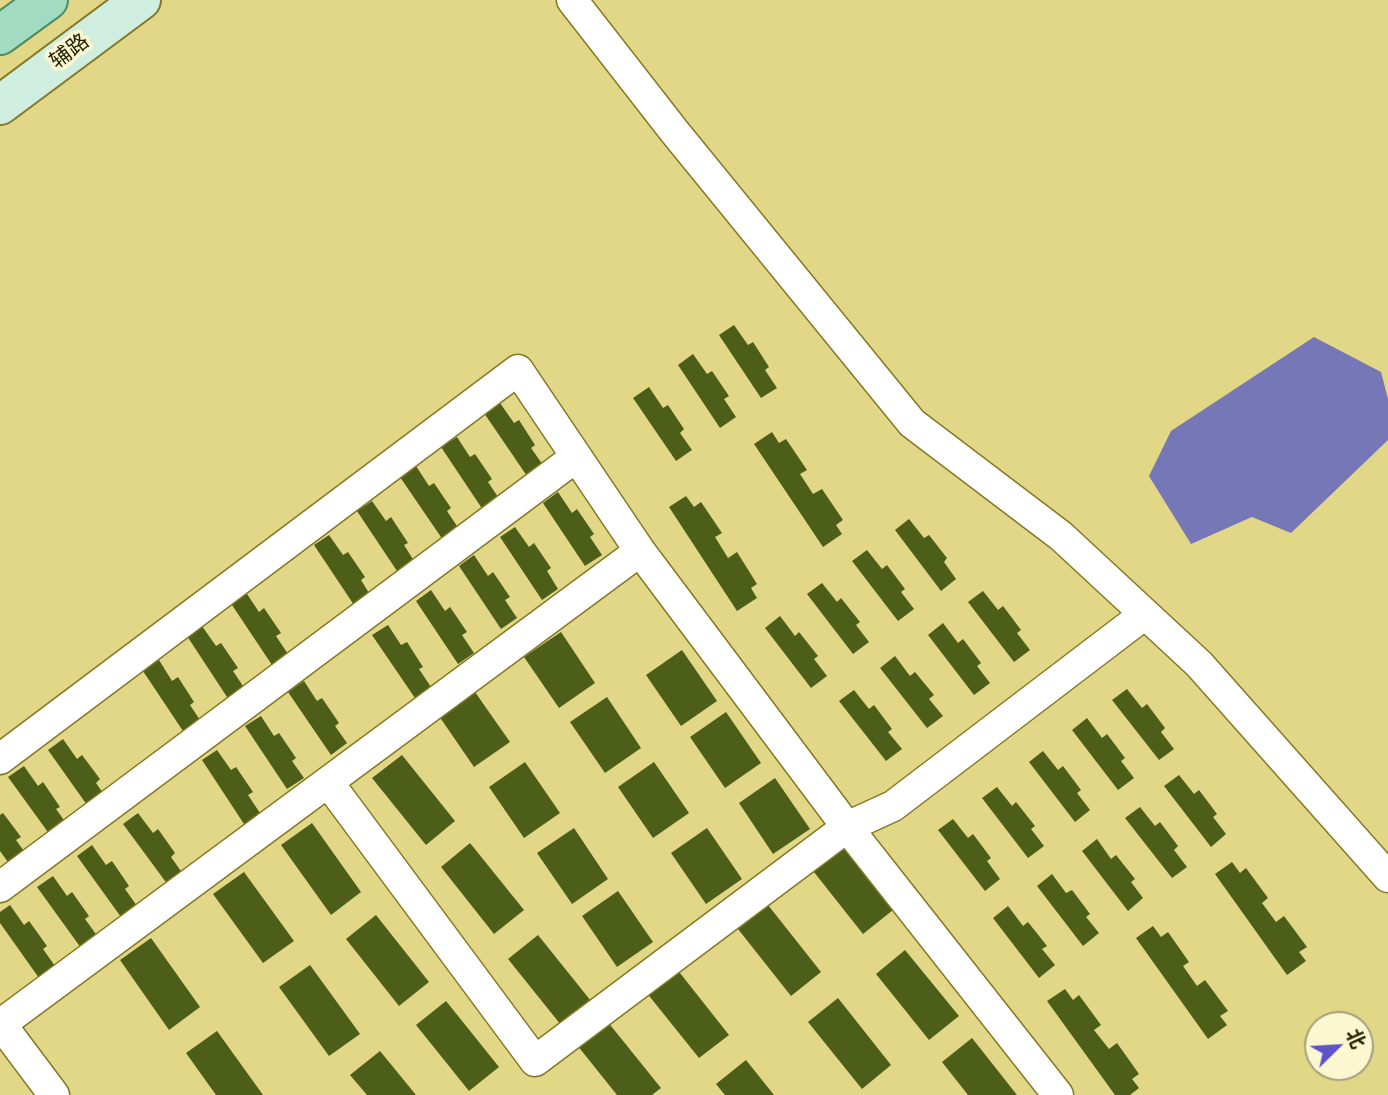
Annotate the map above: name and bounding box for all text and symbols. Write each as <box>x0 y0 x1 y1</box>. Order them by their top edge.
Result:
street label: 辅路 <box>46 29 94 75</box>
north arrow <box>1304 1011 1374 1081</box>
text: 北 <box>1341 1024 1372 1052</box>

